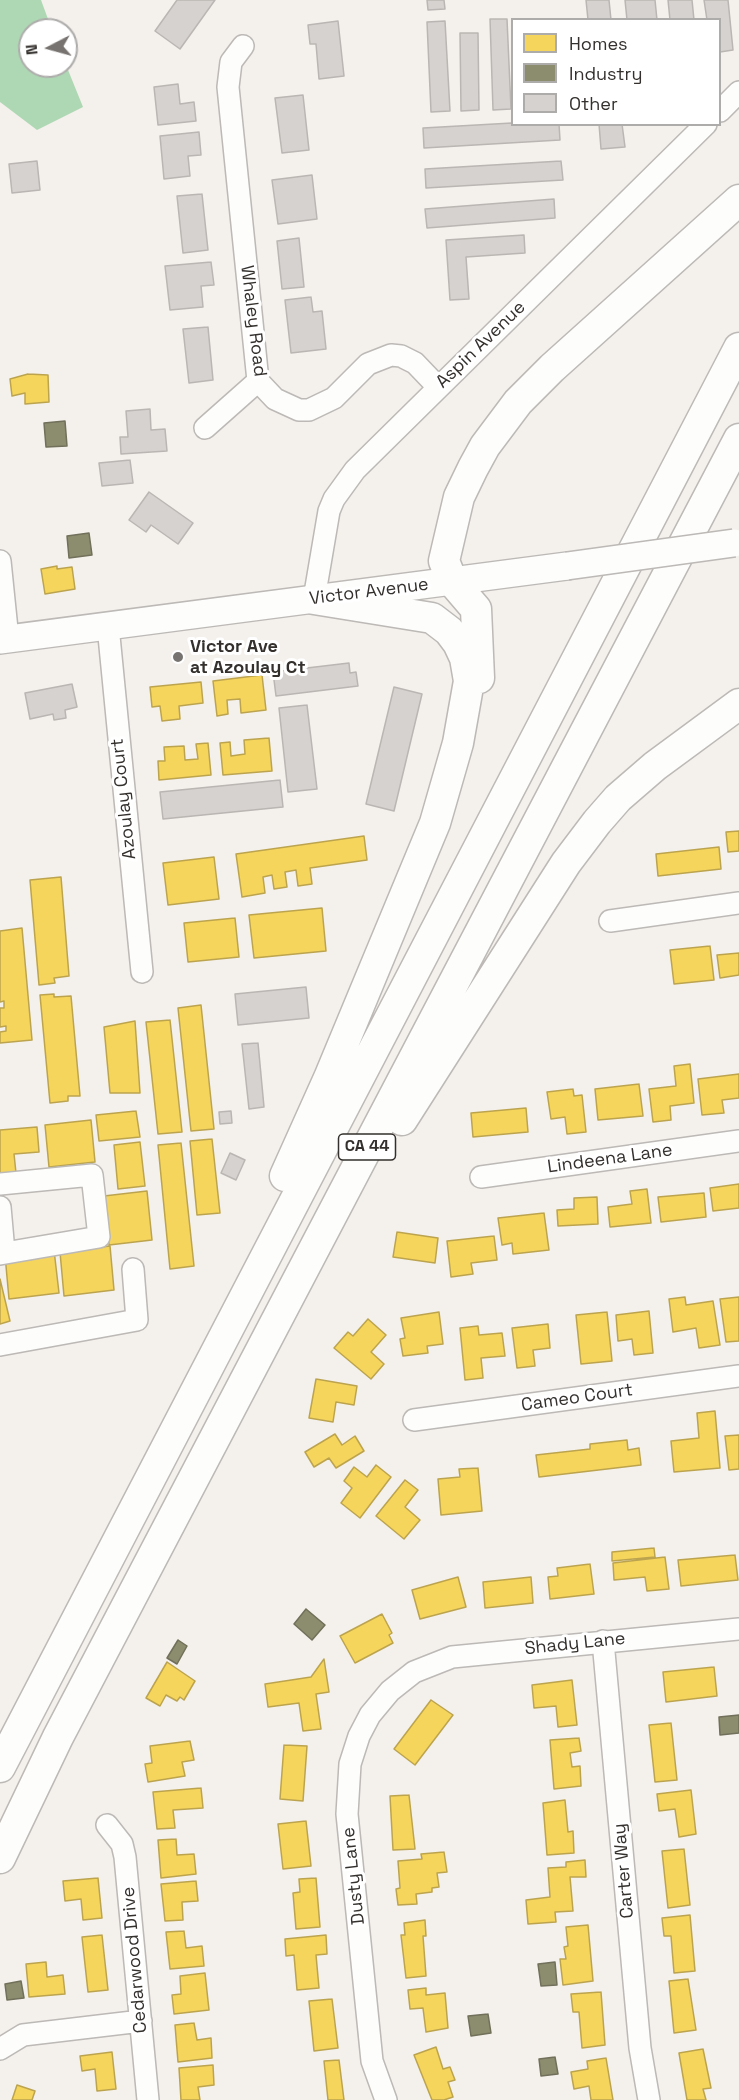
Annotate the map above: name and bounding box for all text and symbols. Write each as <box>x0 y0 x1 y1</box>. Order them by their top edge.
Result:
north arrow <box>18 18 78 78</box>
legend <box>511 18 721 126</box>
text: Homes <box>569 32 628 55</box>
text: N <box>21 43 43 56</box>
text: Industry <box>569 62 642 85</box>
text: Other <box>569 92 618 115</box>
street label: Whaley Road <box>235 264 271 378</box>
street label: Aspin Avenue <box>432 297 530 393</box>
street label: Victor Avenue <box>308 574 430 610</box>
place label: Victor Ave at Azoulay Ct <box>190 636 306 678</box>
marker: Victor Ave at Azoulay Ct <box>171 650 185 664</box>
street label: Azoulay Court <box>107 737 141 861</box>
road number: CA 44 <box>338 1134 395 1160</box>
street label: Lindeena Lane <box>546 1140 674 1178</box>
street label: Cameo Court <box>520 1379 634 1417</box>
street label: Shady Lane <box>524 1628 626 1660</box>
street label: Carter Way <box>609 1823 639 1919</box>
street label: Dusty Lane <box>338 1826 370 1926</box>
street label: Cedarwood Drive <box>118 1886 152 2034</box>

